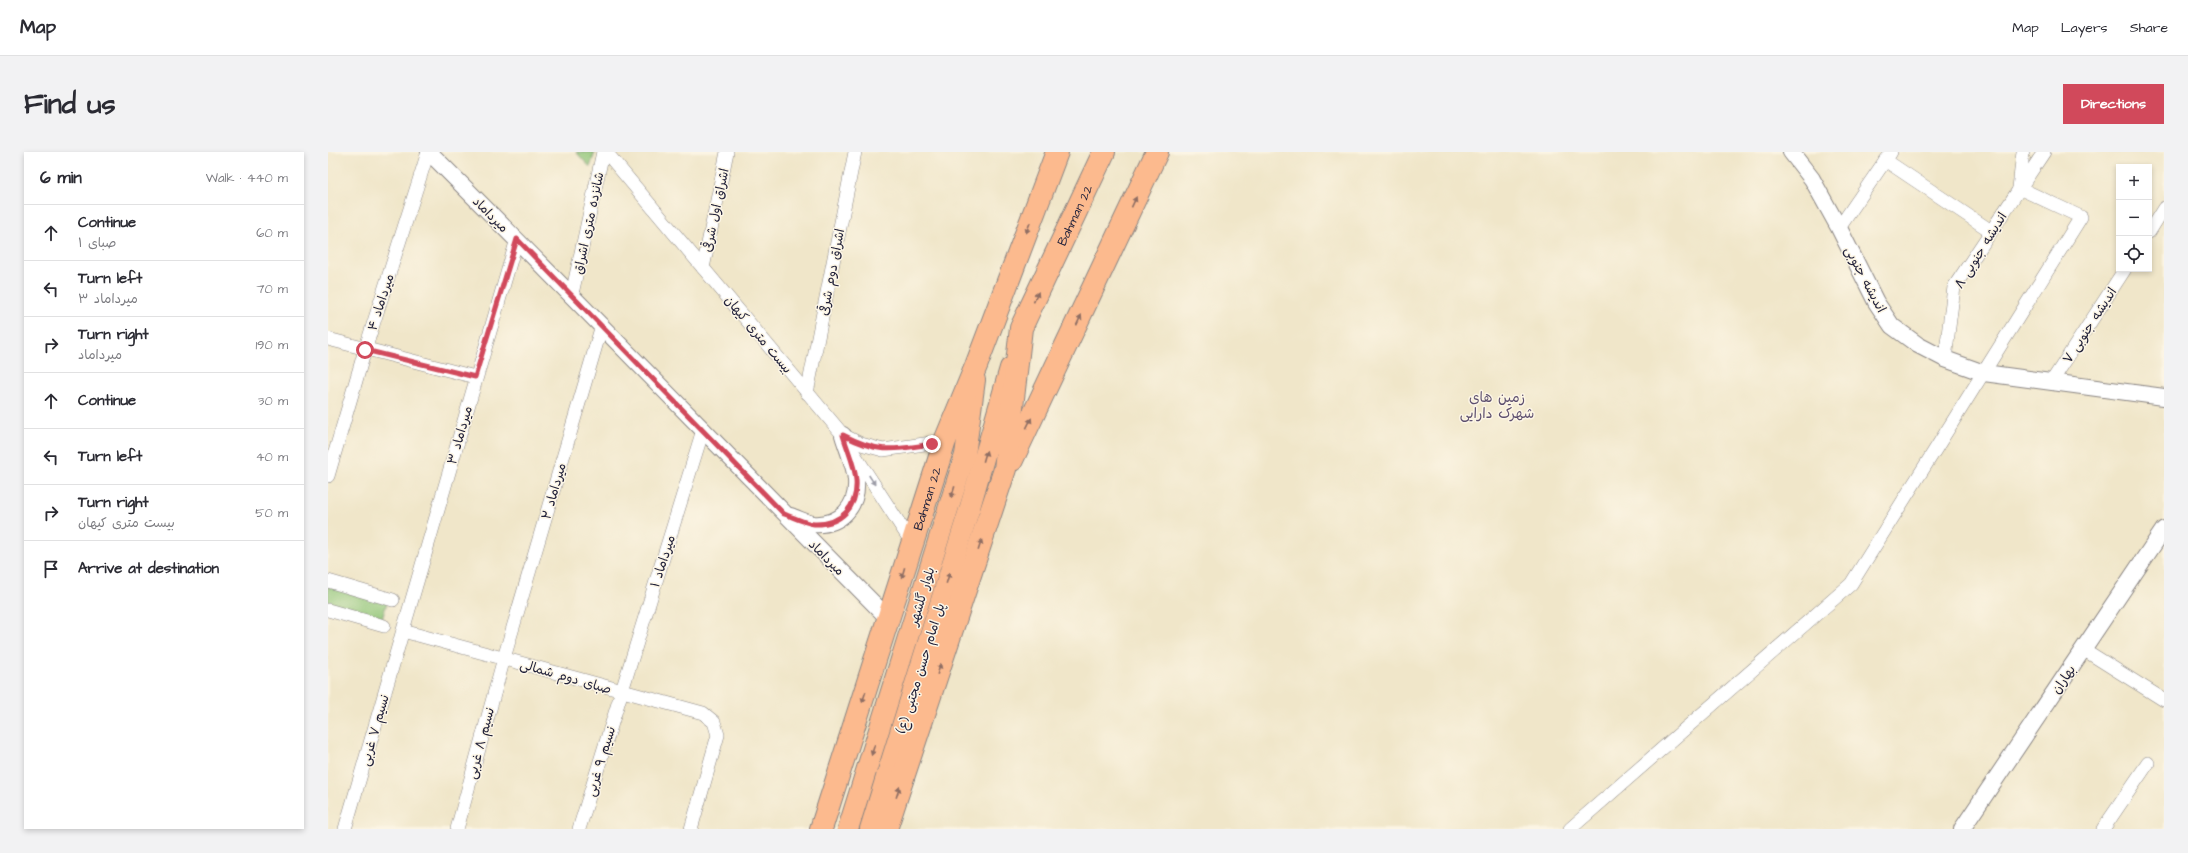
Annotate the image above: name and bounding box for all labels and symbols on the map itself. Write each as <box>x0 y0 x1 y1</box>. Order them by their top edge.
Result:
street label: اشراق اول شرقی <box>698 167 734 254</box>
street label: شانزده متری اشراق <box>569 170 609 276</box>
street label: Bahman 22 <box>1053 181 1098 249</box>
street label: میرداماد <box>468 193 512 237</box>
one-way arrow <box>1131 197 1137 208</box>
street label: اندیشه جنوبی ۸ <box>1950 209 2012 292</box>
one-way arrow <box>1025 222 1031 234</box>
street label: اشراق دوم شرقی <box>815 227 850 317</box>
street label: اندیشه جنوبی <box>1840 243 1890 316</box>
street label: میرداماد ۴ <box>363 271 399 333</box>
street label: اندیشه جنوبی ۷ <box>2059 284 2121 367</box>
street label: بیست متری کیهان <box>720 292 796 377</box>
one-way arrow <box>1033 292 1039 303</box>
one-way arrow <box>1076 314 1082 326</box>
route start <box>356 341 374 359</box>
district label: زمین های شهرک دارایی <box>1460 388 1534 424</box>
street label: میرداماد ۳ <box>443 404 477 467</box>
one-way arrow <box>1026 418 1032 429</box>
route end <box>923 435 941 453</box>
one-way arrow <box>982 449 988 461</box>
street label: میرداماد ۲ <box>537 461 571 522</box>
street label: Bahman 22 <box>909 464 946 533</box>
one-way arrow <box>868 474 875 486</box>
one-way arrow <box>950 486 956 498</box>
street label: میرداماد ۱ <box>646 533 680 590</box>
street label: میرداماد <box>804 536 848 580</box>
one-way arrow <box>977 539 983 551</box>
street label: بلوار گلشهر <box>904 565 939 629</box>
one-way arrow <box>900 568 906 580</box>
one-way arrow <box>945 572 951 584</box>
street label: پل امام حسن مجتبی (ع) <box>893 601 950 736</box>
street label: صبای دوم شمالی <box>518 655 614 700</box>
one-way arrow <box>936 662 942 674</box>
street label: بهاران <box>2048 662 2080 698</box>
street label: نسیم ۷ غربی <box>356 692 395 768</box>
one-way arrow <box>860 692 866 704</box>
street label: نسیم ۸ غربی <box>463 705 500 781</box>
street label: نسیم ۹ غربی <box>582 724 621 799</box>
one-way arrow <box>870 744 876 756</box>
one-way arrow <box>896 786 902 798</box>

